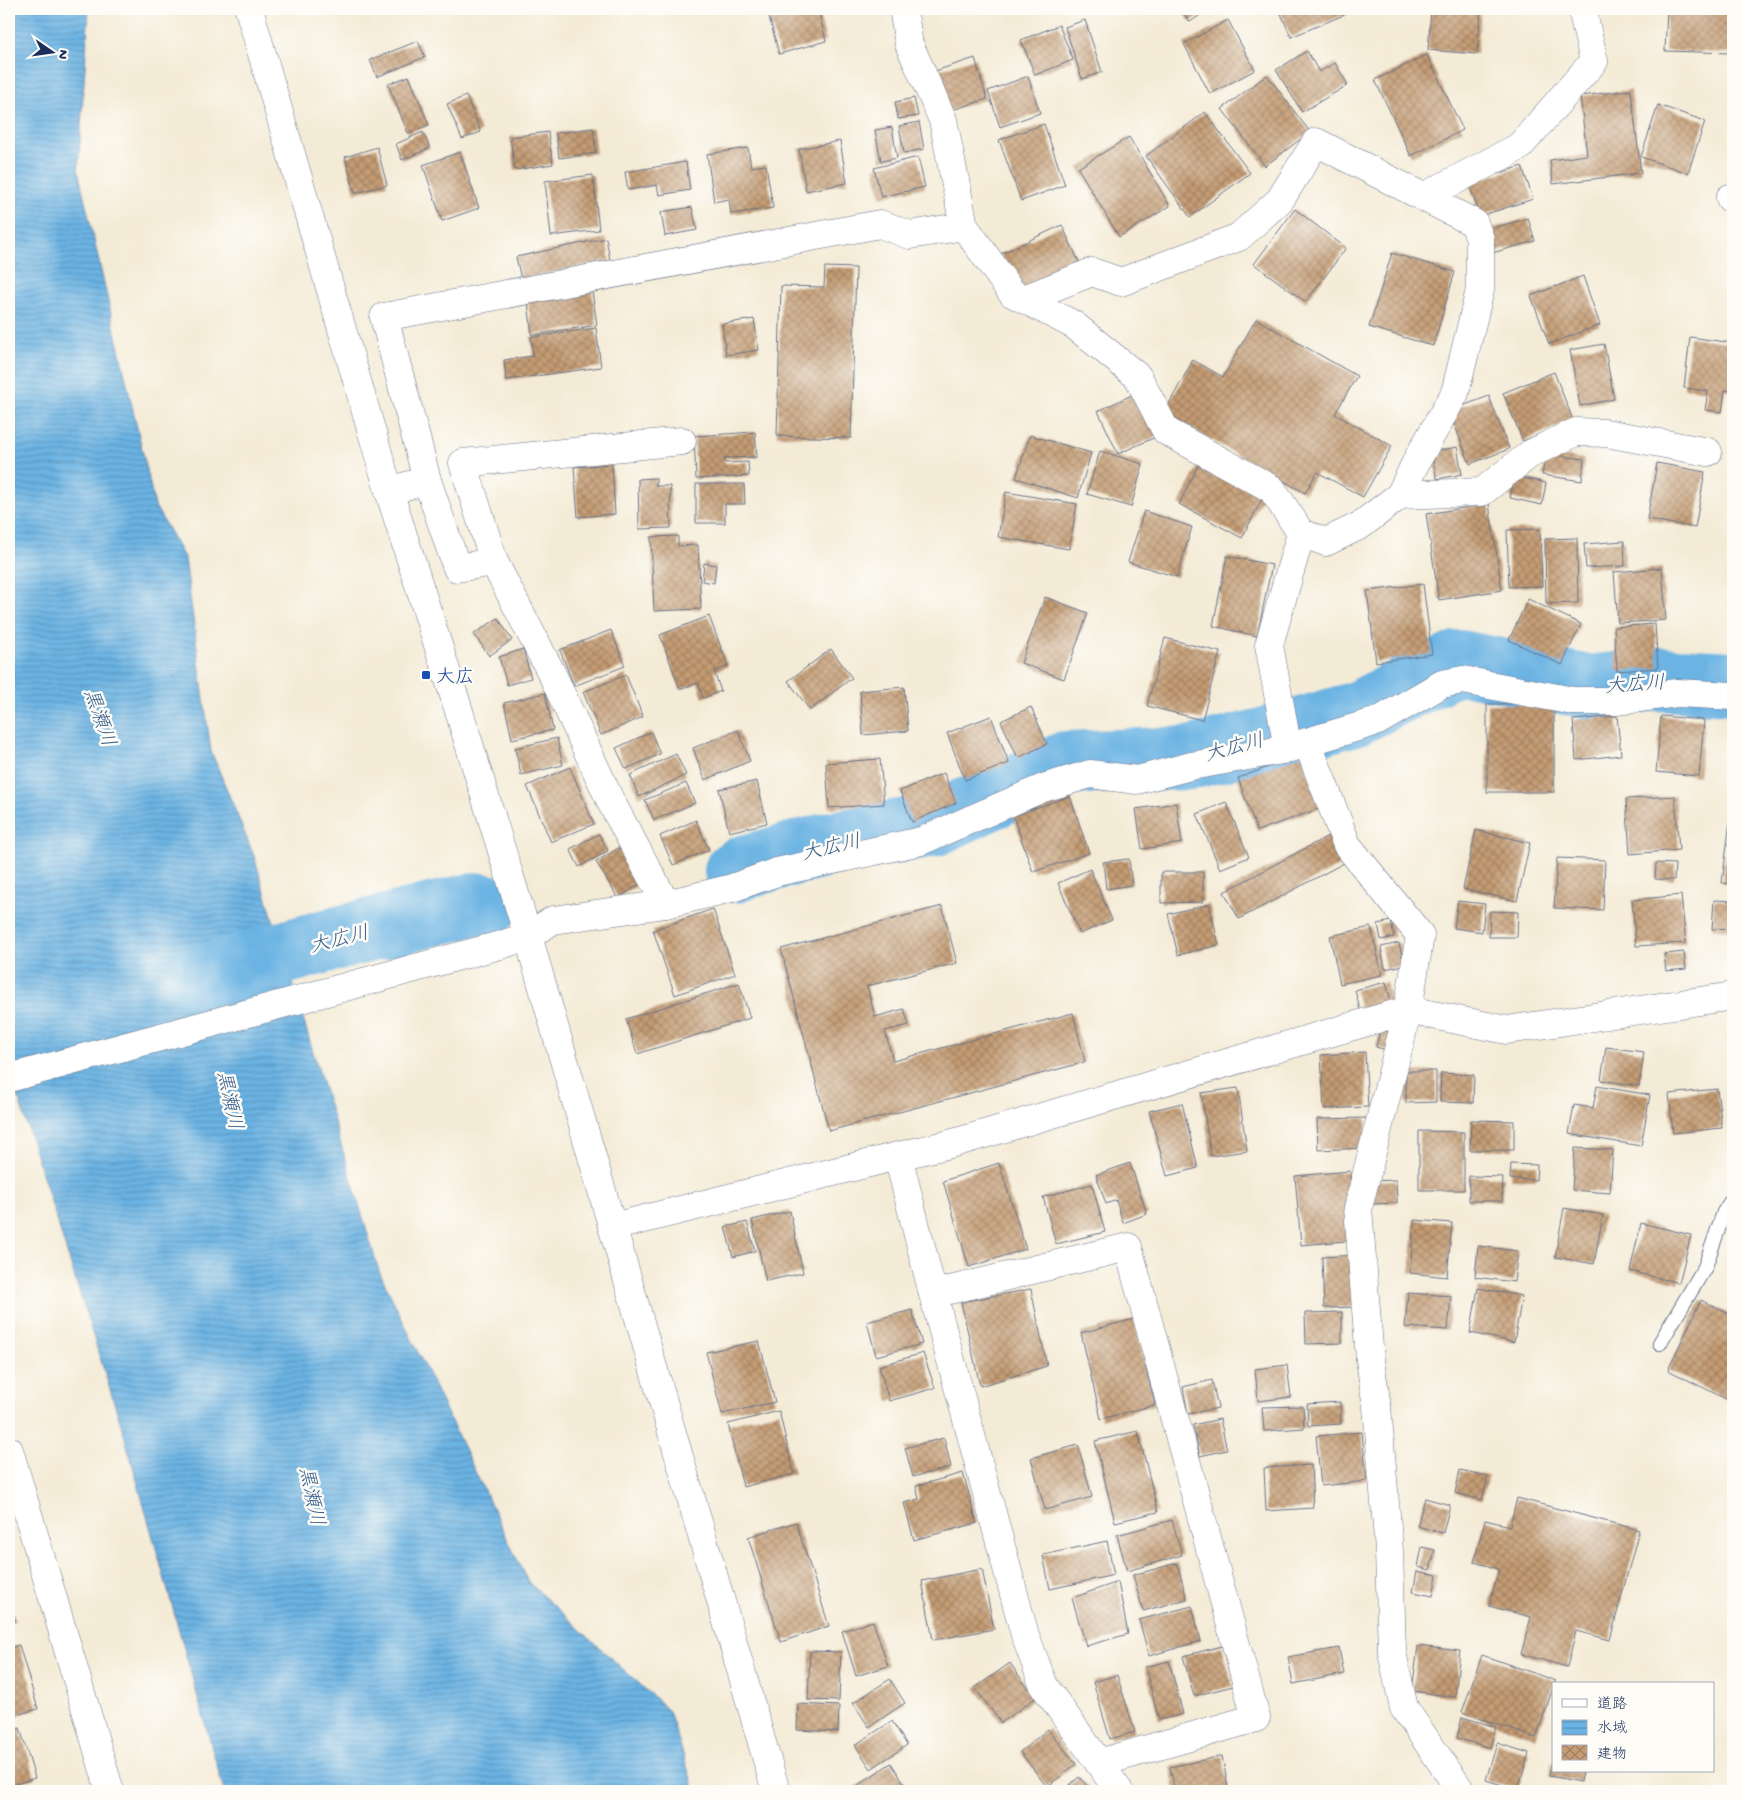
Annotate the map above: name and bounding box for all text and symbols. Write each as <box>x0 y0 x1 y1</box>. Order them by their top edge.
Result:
north arrow <box>28 28 78 78</box>
text: N <box>53 48 72 61</box>
place label: 大広 <box>436 666 474 690</box>
marker: 大広 <box>420 669 432 681</box>
water label: 大広川 <box>1604 672 1666 700</box>
water label: 黒瀬川 <box>77 686 119 750</box>
water label: 大広川 <box>1203 730 1267 768</box>
water label: 大広川 <box>800 830 864 867</box>
water label: 大広川 <box>308 922 372 960</box>
water label: 黒瀬川 <box>210 1069 246 1132</box>
water label: 黒瀬川 <box>292 1465 328 1528</box>
legend <box>1552 1682 1714 1772</box>
text: 道路 <box>1597 1696 1627 1714</box>
text: 水域 <box>1597 1719 1627 1738</box>
text: 建物 <box>1597 1746 1627 1764</box>

